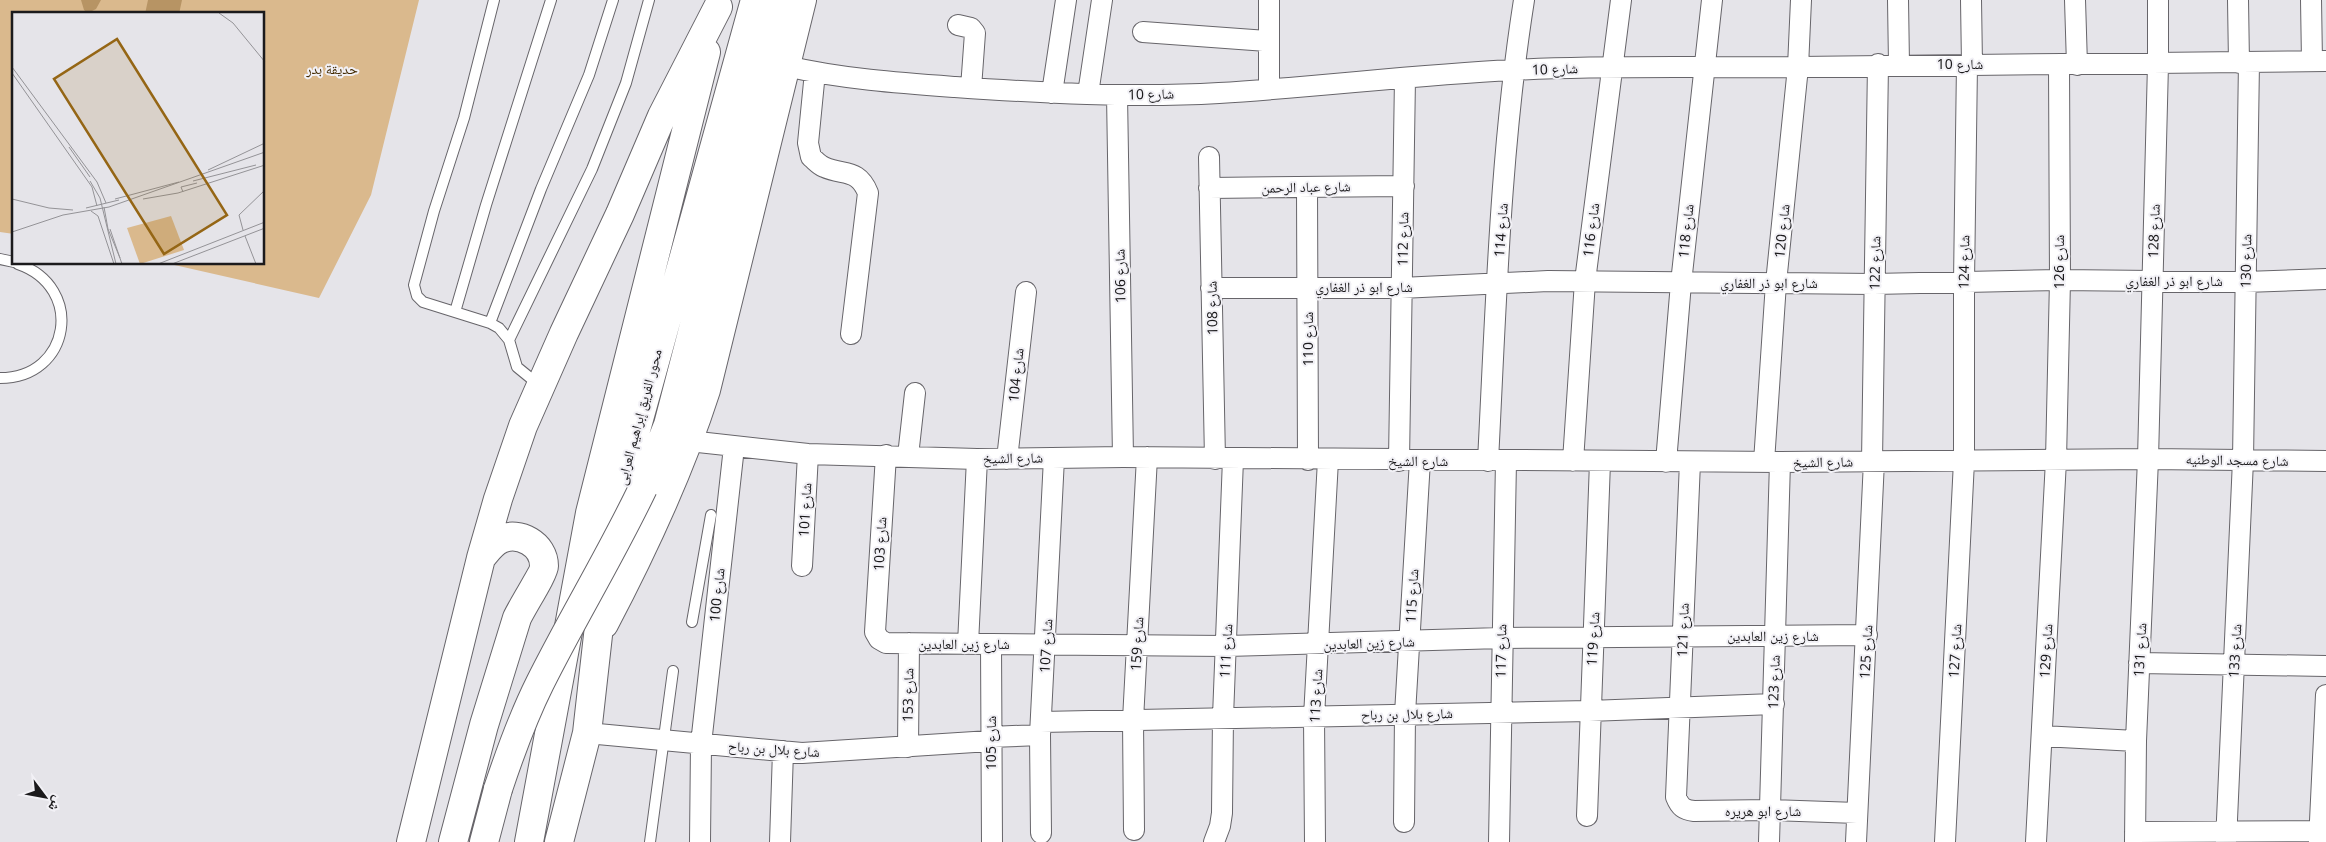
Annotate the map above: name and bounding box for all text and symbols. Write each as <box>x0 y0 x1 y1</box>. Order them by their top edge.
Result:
inset map <box>12 12 265 265</box>
street label: شارع 10 <box>1937 54 1983 74</box>
street label: شارع 10 <box>1532 58 1578 80</box>
park label: حديقة بدر <box>305 59 358 78</box>
street label: شارع 10 <box>1128 84 1174 104</box>
street label: شارع عباد الرحمن <box>1261 176 1351 198</box>
street label: شارع 114 <box>1489 202 1513 258</box>
street label: شارع 116 <box>1578 202 1604 258</box>
street label: شارع 118 <box>1673 203 1699 259</box>
street label: شارع 120 <box>1769 203 1795 259</box>
street label: شارع 128 <box>2143 204 2165 258</box>
street label: شارع 112 <box>1393 212 1413 266</box>
street label: شارع 130 <box>2236 234 2256 288</box>
street label: شارع 124 <box>1954 235 1974 289</box>
street label: شارع 126 <box>2049 235 2069 289</box>
street label: شارع 122 <box>1865 236 1885 290</box>
street label: شارع 106 <box>1110 249 1130 303</box>
street label: شارع ابو ذر الغفاري <box>2125 271 2223 293</box>
street label: شارع ابو ذر الغفاري <box>1720 273 1818 295</box>
street label: شارع ابو ذر الغفاري <box>1315 277 1413 299</box>
street label: شارع 108 <box>1202 281 1222 335</box>
street label: شارع 110 <box>1298 312 1318 366</box>
street label: محور الفريق إبراهيم العرابى <box>611 347 667 487</box>
street label: شارع 104 <box>1003 347 1029 403</box>
street label: شارع الشيخ <box>983 447 1043 469</box>
street label: شارع مسجد الوطنيه <box>2185 449 2289 471</box>
street label: شارع الشيخ <box>1388 451 1448 471</box>
street label: شارع الشيخ <box>1793 451 1853 473</box>
street label: شارع 101 <box>794 482 816 538</box>
street label: شارع 103 <box>869 516 891 572</box>
street label: شارع 100 <box>704 567 730 623</box>
street label: شارع 115 <box>1401 568 1423 624</box>
street label: شارع 121 <box>1672 603 1694 657</box>
street label: شارع 119 <box>1582 611 1604 667</box>
street label: شارع 159 <box>1126 616 1148 672</box>
street label: شارع 107 <box>1035 618 1057 674</box>
street label: شارع 131 <box>2129 622 2151 678</box>
street label: شارع 111 <box>1215 623 1237 679</box>
street label: شارع 127 <box>1944 623 1966 679</box>
street label: شارع 129 <box>2035 623 2057 679</box>
street label: شارع 133 <box>2224 623 2246 679</box>
street label: شارع 117 <box>1491 624 1511 678</box>
street label: شارع 125 <box>1855 624 1877 680</box>
street label: شارع زين العابدين <box>1727 626 1819 646</box>
street label: شارع زين العابدين <box>1323 631 1415 655</box>
street label: شارع زين العابدين <box>918 634 1010 654</box>
street label: شارع 123 <box>1763 655 1785 709</box>
street label: شارع 153 <box>898 668 918 722</box>
street label: شارع 113 <box>1305 668 1327 724</box>
street label: شارع بلال بن رباح <box>1361 703 1453 725</box>
street label: شارع 105 <box>981 716 1001 770</box>
street label: شارع بلال بن رباح <box>727 736 821 762</box>
north arrow <box>20 772 70 822</box>
text: ش <box>44 793 68 816</box>
street label: شارع ابو هريره <box>1725 801 1801 821</box>

